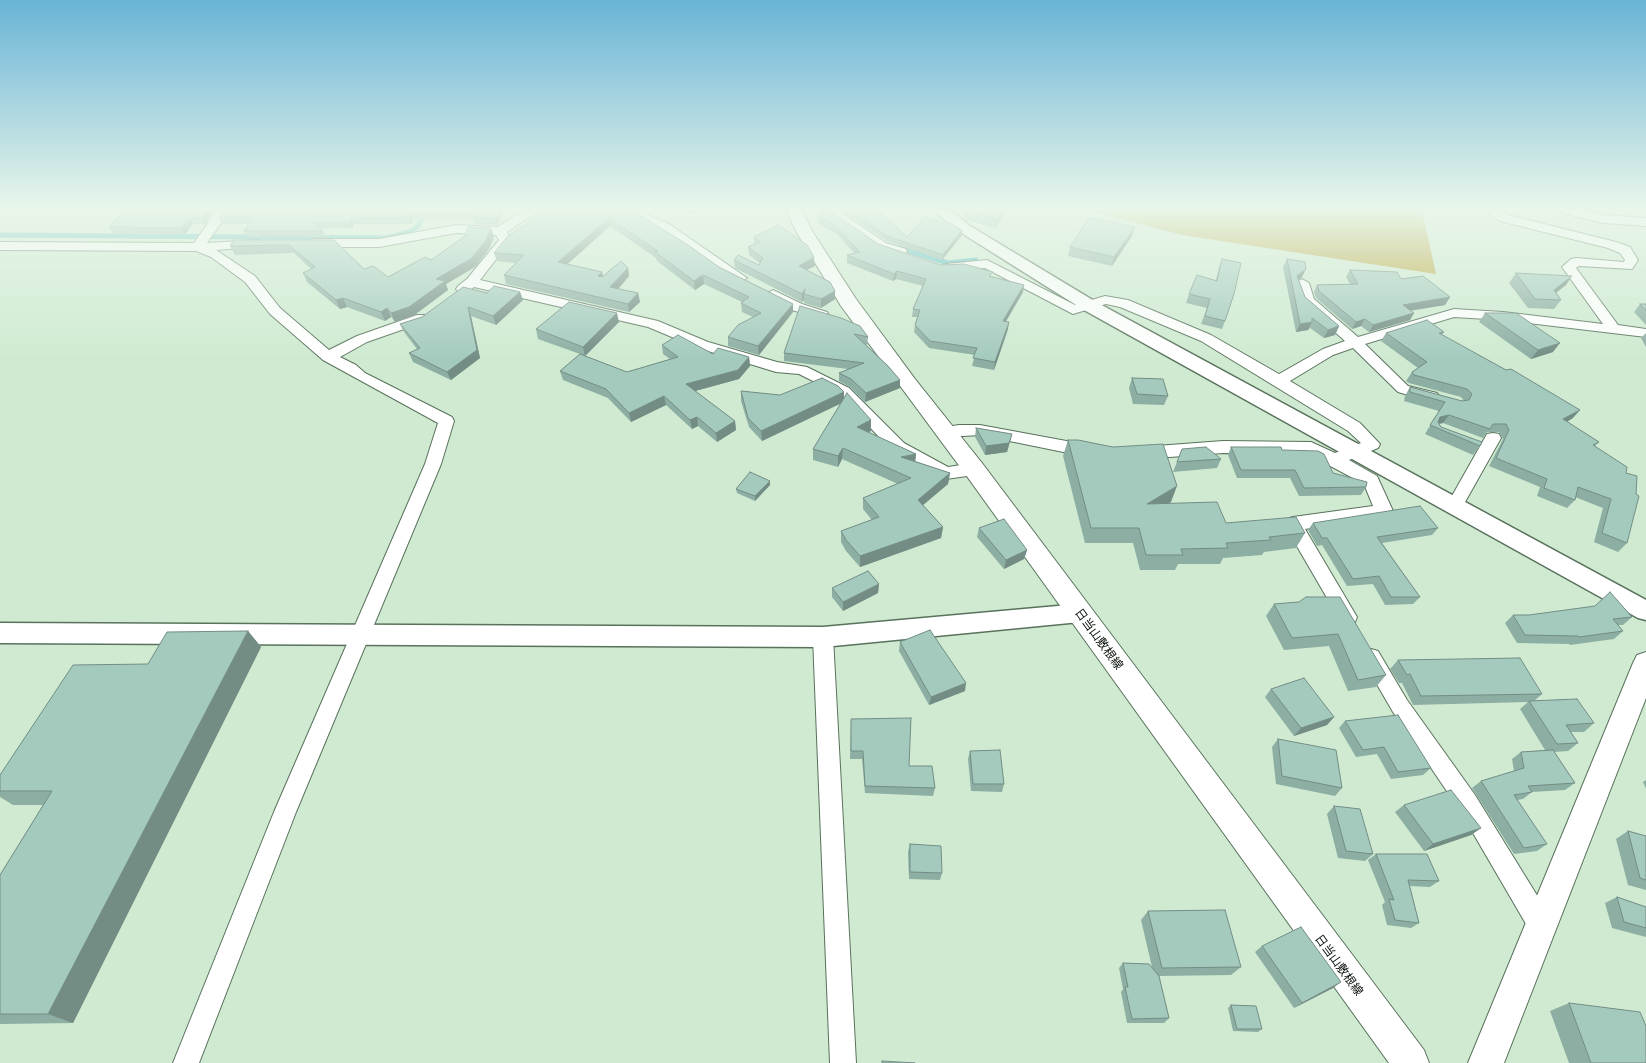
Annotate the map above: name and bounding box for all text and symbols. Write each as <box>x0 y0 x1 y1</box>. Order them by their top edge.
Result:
street label: 日当山敷根線 <box>1072 606 1126 672</box>
street label: 日当山敷根線 <box>1312 932 1366 998</box>

